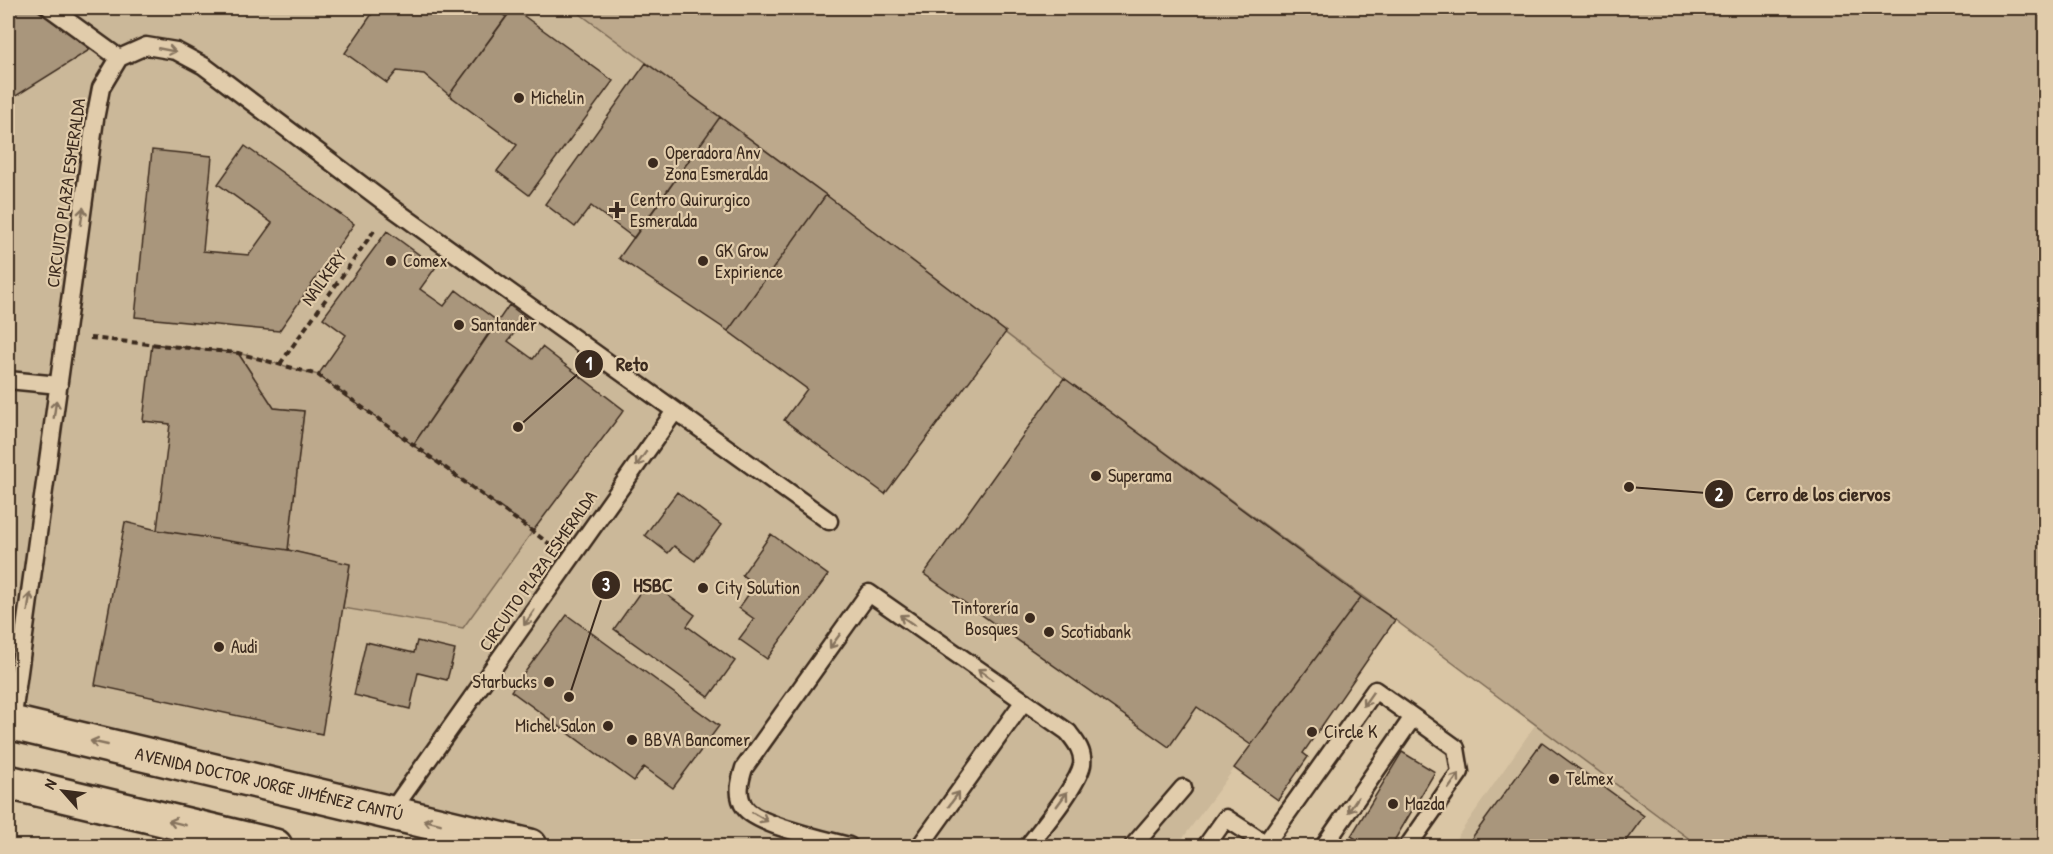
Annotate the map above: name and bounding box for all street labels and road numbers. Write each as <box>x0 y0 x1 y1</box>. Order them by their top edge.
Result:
street label: CIRCUITO PLAZA ESMERALDA <box>40 96 91 289</box>
street label: NAILKERY <box>295 245 352 310</box>
street label: CIRCUITO PLAZA ESMERALDA <box>473 485 603 656</box>
street label: AVENIDA DOCTOR JORGE JIMÉNEZ CANTÚ <box>133 741 405 827</box>

